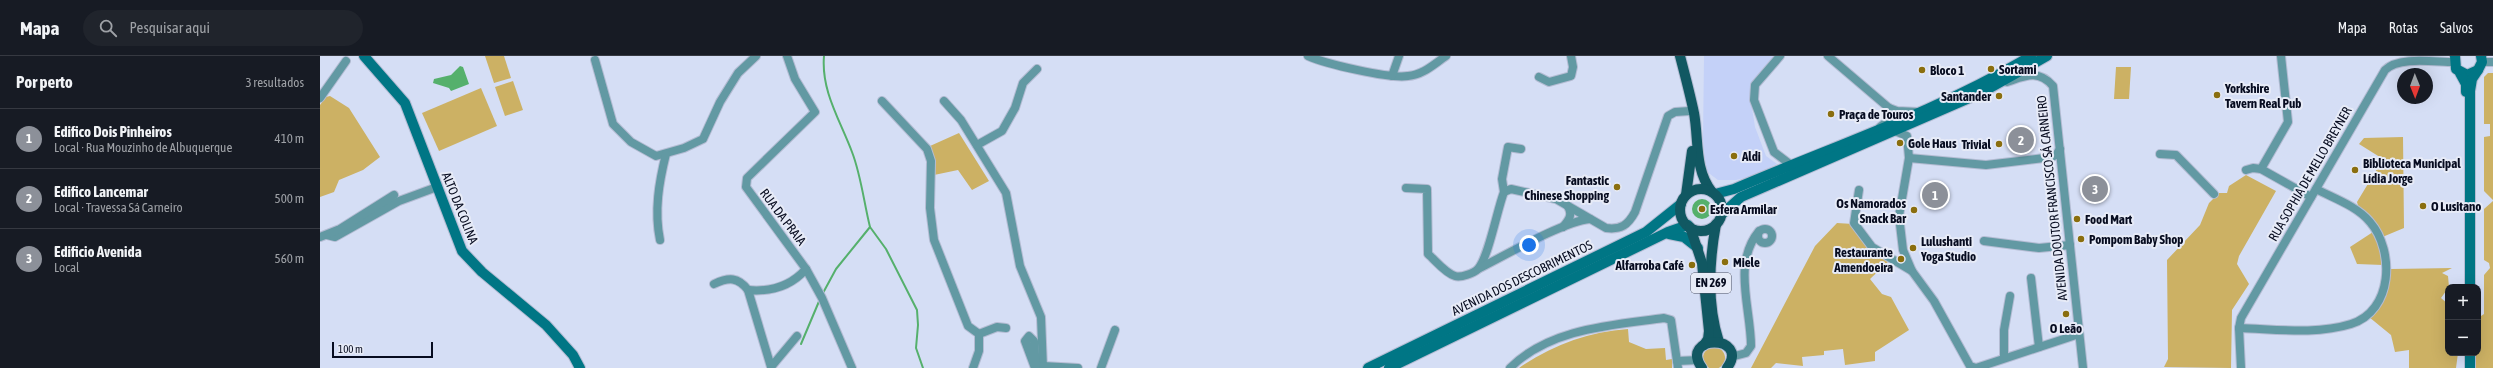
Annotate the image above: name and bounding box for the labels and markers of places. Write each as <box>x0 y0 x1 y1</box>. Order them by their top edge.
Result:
place label: Sortami <box>1999 62 2036 77</box>
place label: Bloco 1 <box>1930 63 1964 78</box>
marker: Sortami <box>1986 64 1996 74</box>
marker: Bloco 1 <box>1917 65 1927 75</box>
place label: Yorkshire Tavern Real Pub <box>2224 81 2301 111</box>
place label: Santander <box>1941 89 1992 104</box>
marker: Yorkshire Tavern Real Pub <box>2212 90 2222 100</box>
marker: Santander <box>1994 91 2004 101</box>
place label: Praça de Touros <box>1839 107 1914 122</box>
marker: Praça de Touros <box>1826 109 1836 119</box>
pin: 2 <box>2008 125 2034 155</box>
place label: Gole Haus <box>1908 136 1957 151</box>
place label: Trivial <box>1961 137 1992 152</box>
marker: Gole Haus <box>1895 138 1905 148</box>
marker: Trivial <box>1994 139 2004 149</box>
place label: Aldi <box>1741 149 1761 164</box>
marker: Aldi <box>1729 151 1739 161</box>
place label: Biblioteca Municipal Lídia Jorge <box>2363 156 2461 186</box>
marker: Biblioteca Municipal Lídia Jorge <box>2350 165 2360 175</box>
place label: Fantastic Chinese Shopping <box>1524 173 1609 203</box>
pin: 3 <box>2082 174 2108 204</box>
pin: 1 <box>1922 180 1948 210</box>
marker: Fantastic Chinese Shopping <box>1612 182 1622 192</box>
place label: Os Namorados Snack Bar <box>1836 196 1907 226</box>
place label: O Lusitano <box>2431 199 2481 214</box>
marker: O Lusitano <box>2418 201 2428 211</box>
place label: Esfera Armilar <box>1710 202 1778 217</box>
marker: Esfera Armilar <box>1697 204 1707 214</box>
marker: Os Namorados Snack Bar <box>1909 205 1919 215</box>
place label: Food Mart <box>2085 212 2133 227</box>
marker: Food Mart <box>2072 214 2082 224</box>
place label: Pompom Baby Shop <box>2089 232 2184 247</box>
place label: Lulushanti Yoga Studio <box>1920 234 1976 264</box>
marker: Pompom Baby Shop <box>2076 234 2086 244</box>
marker: Lulushanti Yoga Studio <box>1908 243 1918 253</box>
place label: Restaurante Amendoeira <box>1833 245 1893 275</box>
marker: Restaurante Amendoeira <box>1896 254 1906 264</box>
place label: Miele <box>1733 255 1760 270</box>
marker: Miele <box>1720 257 1730 267</box>
place label: Alfarroba Café <box>1614 258 1684 273</box>
marker: Alfarroba Café <box>1687 260 1697 270</box>
marker: O Leão <box>2061 309 2071 319</box>
place label: O Leão <box>2050 321 2082 336</box>

